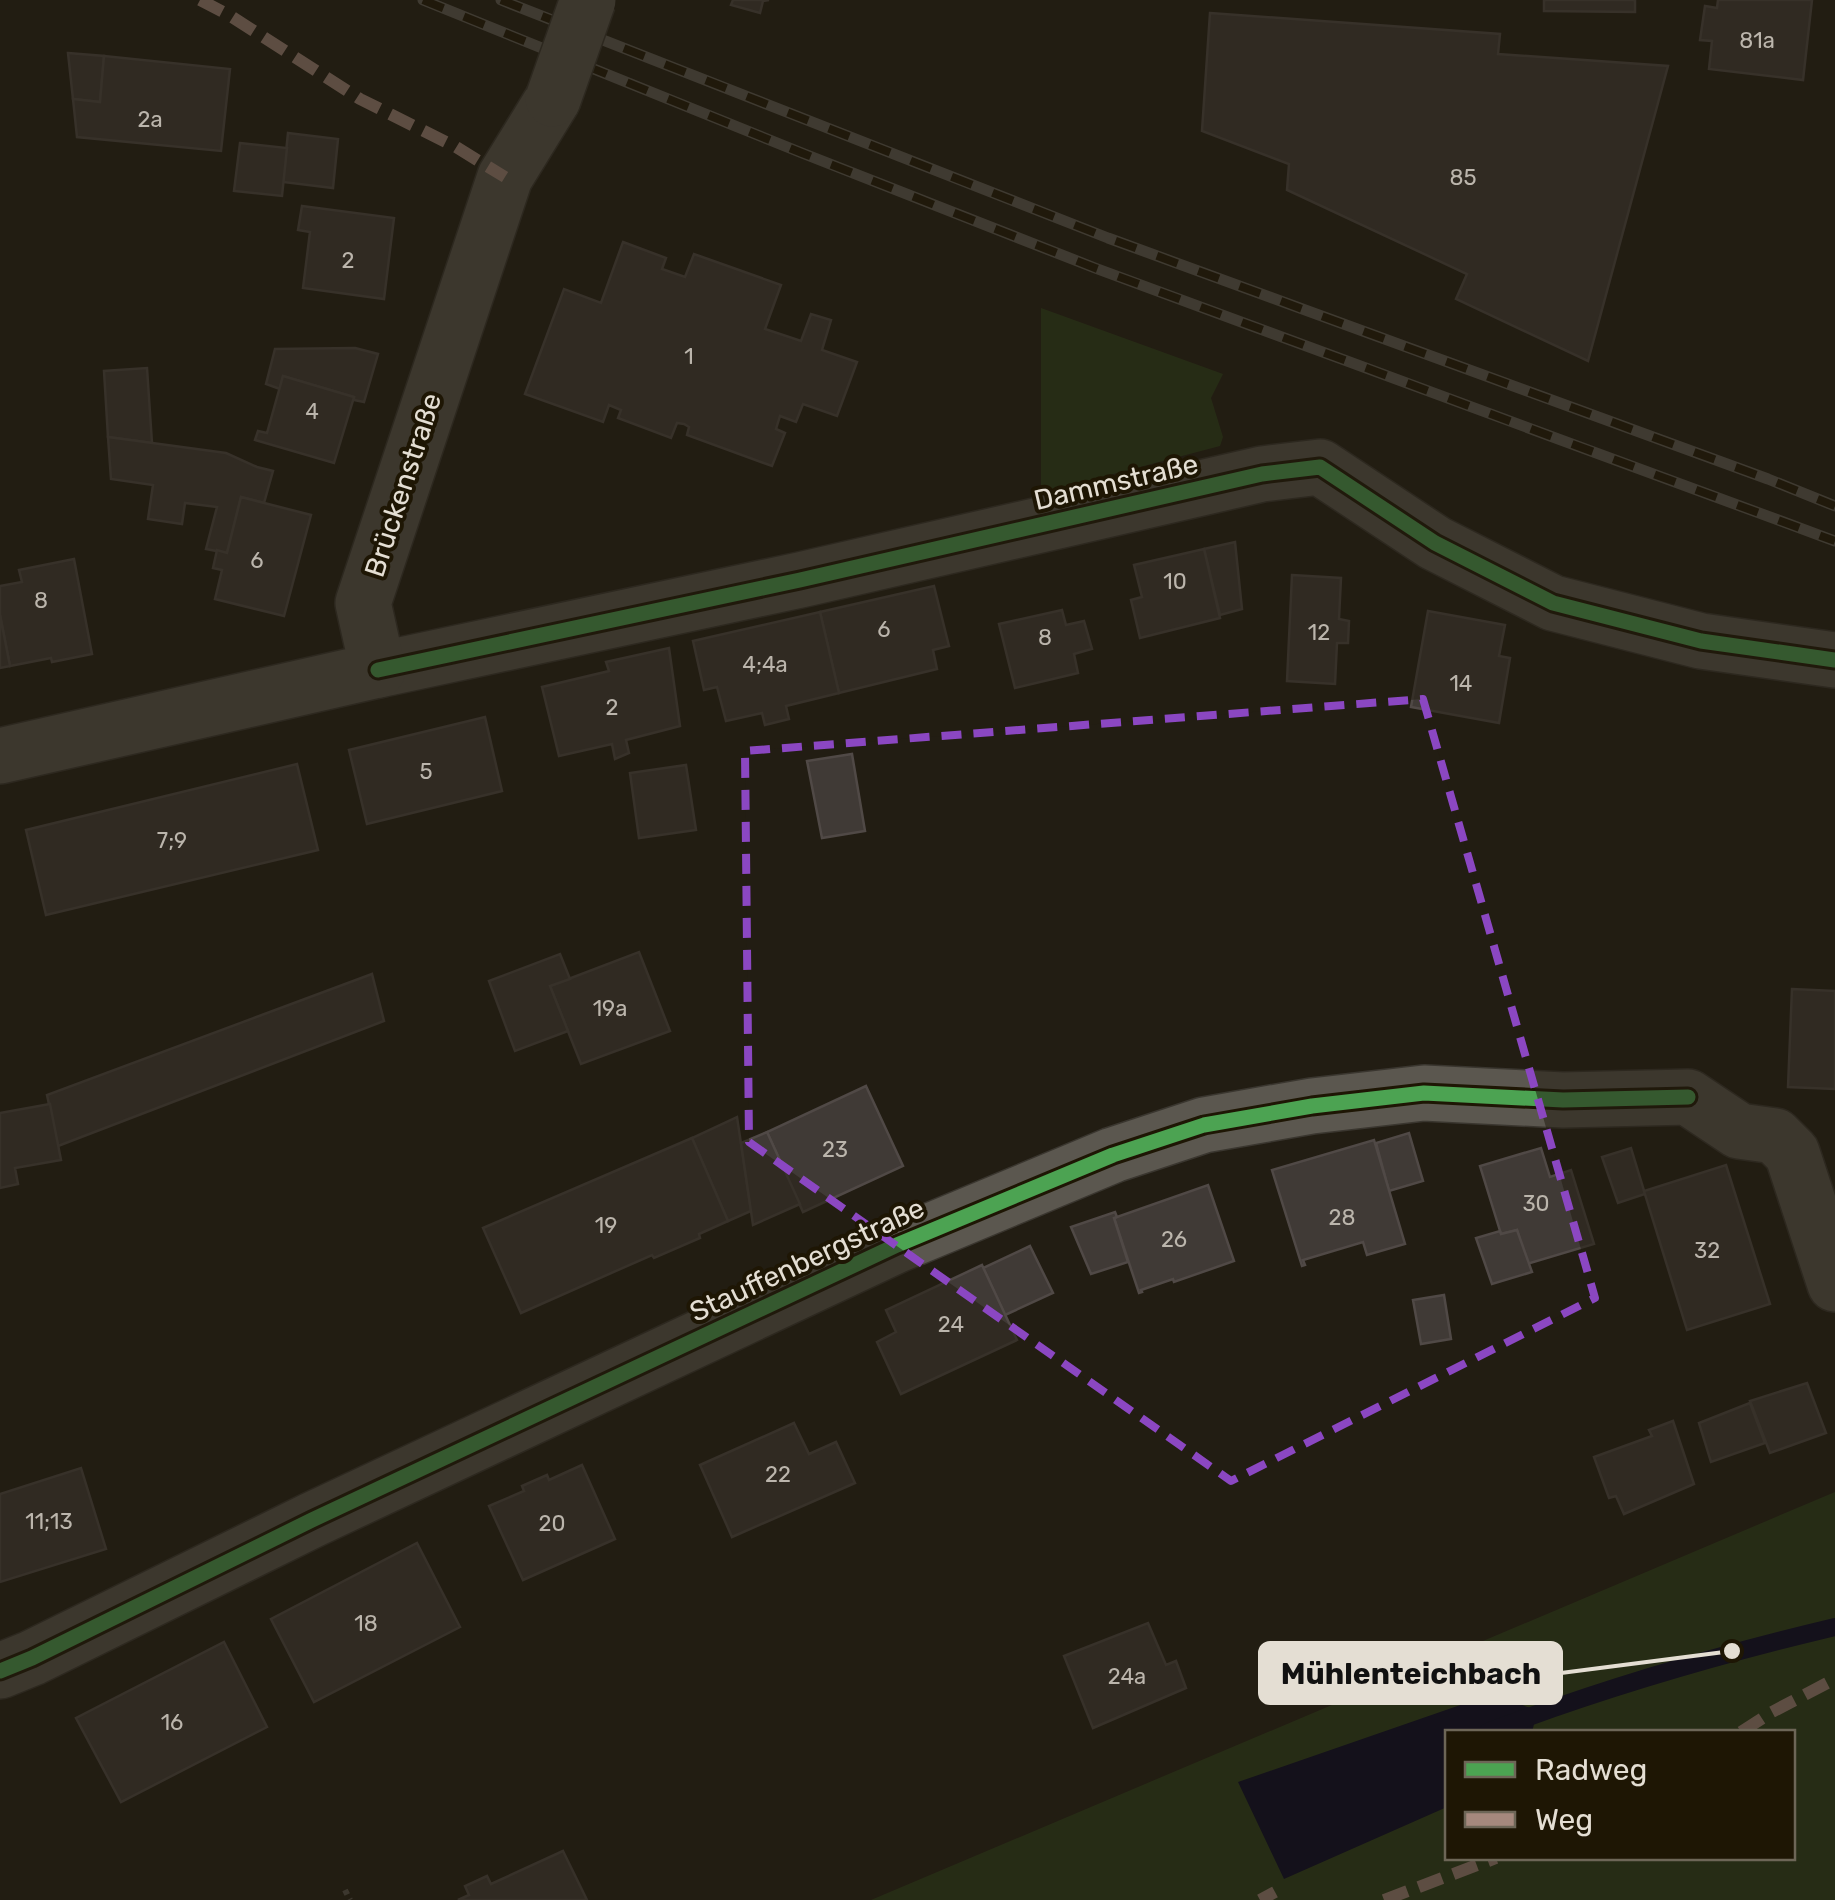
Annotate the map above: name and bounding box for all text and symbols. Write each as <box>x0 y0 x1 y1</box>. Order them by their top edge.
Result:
house number: 81a <box>1739 27 1775 54</box>
house number: 2a <box>137 106 163 133</box>
house number: 85 <box>1449 164 1477 191</box>
house number: 2 <box>342 247 354 274</box>
house number: 1 <box>684 343 694 370</box>
street label: Brückenstraße <box>358 389 448 581</box>
house number: 4 <box>305 398 319 425</box>
street label: Dammstraße <box>1031 447 1201 517</box>
house number: 6 <box>250 547 264 574</box>
house number: 10 <box>1163 568 1187 595</box>
house number: 8 <box>34 587 48 614</box>
house number: 6 <box>877 616 891 643</box>
house number: 12 <box>1308 619 1330 646</box>
house number: 8 <box>1038 624 1052 651</box>
house number: 4;4a <box>742 651 788 678</box>
house number: 14 <box>1449 670 1473 697</box>
house number: 2 <box>606 694 618 721</box>
house number: 5 <box>419 758 433 785</box>
house number: 7;9 <box>157 827 187 854</box>
house number: 19a <box>593 995 627 1022</box>
house number: 23 <box>822 1136 848 1163</box>
house number: 30 <box>1522 1190 1550 1217</box>
street label: Stauffenbergstraße <box>684 1191 930 1329</box>
house number: 28 <box>1329 1204 1355 1231</box>
house number: 19 <box>595 1212 617 1239</box>
house number: 26 <box>1161 1226 1187 1253</box>
house number: 32 <box>1694 1237 1720 1264</box>
house number: 24 <box>938 1311 964 1338</box>
house number: 22 <box>765 1461 791 1488</box>
house number: 11;13 <box>25 1508 73 1535</box>
house number: 20 <box>539 1510 565 1537</box>
house number: 18 <box>354 1610 378 1637</box>
callout: Mühlenteichbach <box>1260 1643 1561 1703</box>
text: Mühlenteichbach <box>1281 1656 1541 1692</box>
house number: 24a <box>1108 1663 1146 1690</box>
house number: 16 <box>161 1709 183 1736</box>
legend <box>1445 1730 1795 1860</box>
text: Radweg <box>1535 1752 1647 1788</box>
text: Weg <box>1535 1802 1593 1838</box>

